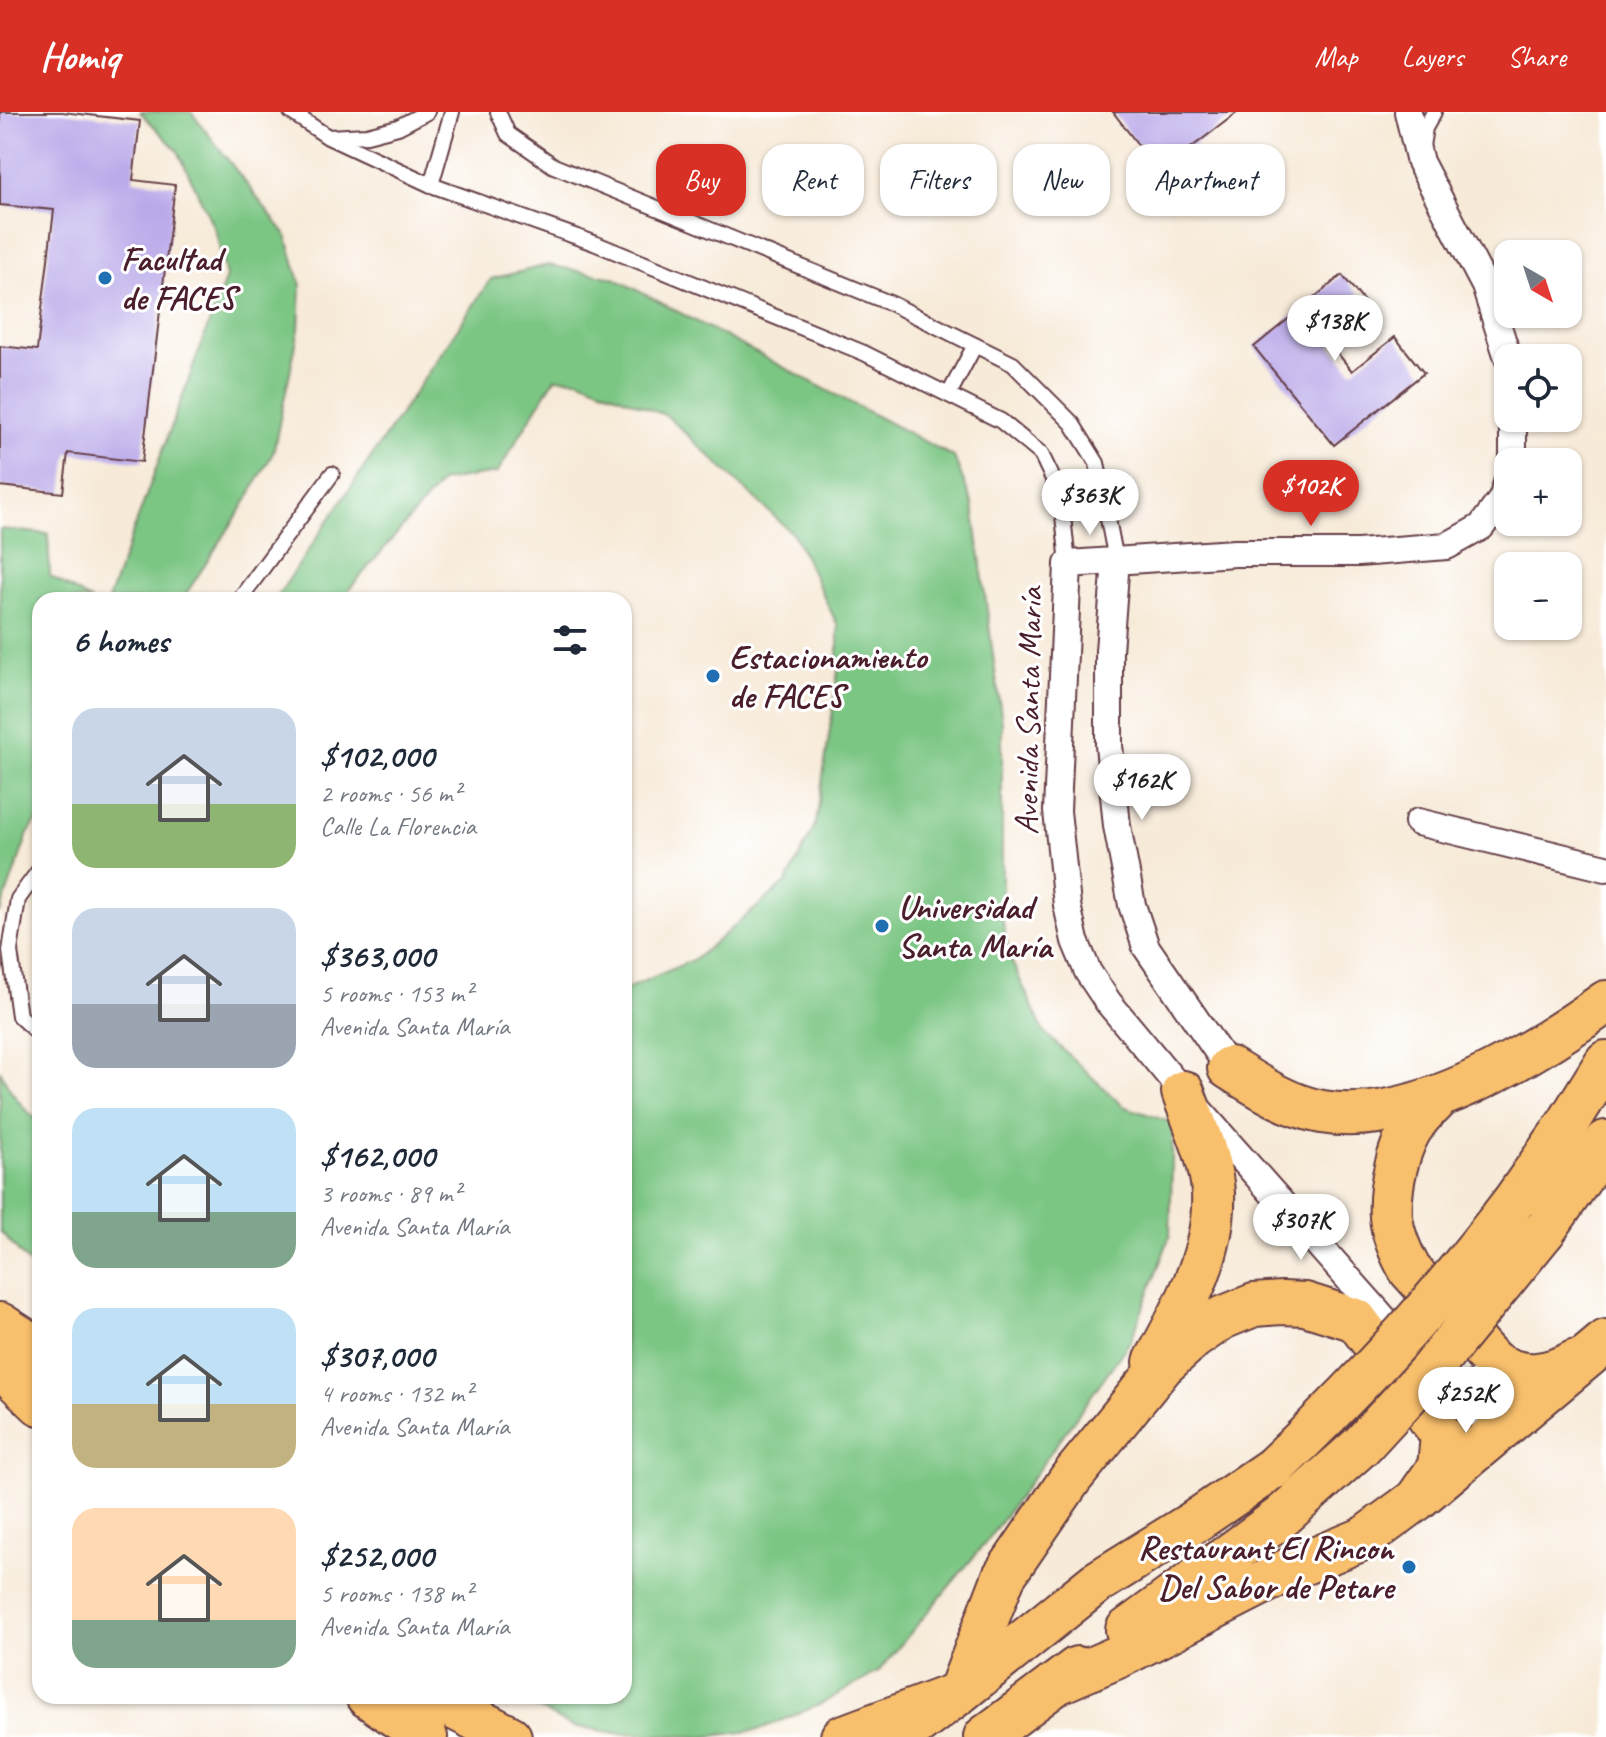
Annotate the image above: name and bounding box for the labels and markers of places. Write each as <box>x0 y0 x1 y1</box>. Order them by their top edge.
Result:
place label: Facultad de FACES <box>121 237 241 319</box>
marker: Facultad de FACES <box>96 269 114 287</box>
pin: $138K <box>1279 295 1391 363</box>
pin: $102K <box>1255 460 1367 528</box>
pin: $363K <box>1034 469 1146 537</box>
place label: Estacionamiento de FACES <box>729 635 929 717</box>
marker: Estacionamiento de FACES <box>704 667 722 685</box>
pin: $162K <box>1086 754 1198 822</box>
place label: Universidad Santa María <box>898 885 1054 967</box>
marker: Universidad Santa María <box>873 917 891 935</box>
pin: $307K <box>1245 1194 1357 1262</box>
pin: $252K <box>1410 1367 1522 1435</box>
place label: Restaurant El Rincon Del Sabor de Petare <box>1138 1526 1397 1608</box>
marker: Restaurant El Rincon Del Sabor de Petare <box>1400 1558 1418 1576</box>

